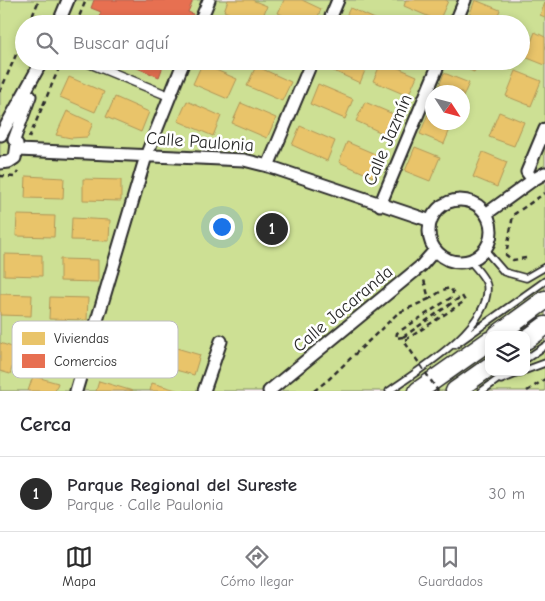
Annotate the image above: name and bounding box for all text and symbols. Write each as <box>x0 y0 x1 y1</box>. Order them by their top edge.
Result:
search box <box>15 15 530 70</box>
icon: search <box>33 29 61 57</box>
text: Buscar aquí <box>73 32 169 54</box>
north arrow <box>425 85 470 130</box>
street label: Calle Jazmín <box>359 91 417 189</box>
street label: Calle Paulonia <box>145 128 255 156</box>
pin: 1 <box>256 210 288 248</box>
your location <box>209 214 235 240</box>
street label: Calle Jacaranda <box>289 261 397 357</box>
legend <box>12 321 178 378</box>
text: Viviendas <box>54 330 109 347</box>
map controls <box>485 331 530 376</box>
button: layers <box>485 331 530 376</box>
text: Comercios <box>54 353 117 370</box>
text: Cerca <box>20 412 71 436</box>
text: Parque Regional del Sureste <box>67 474 297 496</box>
text: 1 <box>33 485 39 503</box>
text: 30 m <box>489 485 525 503</box>
text: Parque · Calle Paulonia <box>67 496 223 514</box>
tab: Mapa <box>62 543 96 590</box>
tab: Cómo llegar <box>220 543 293 590</box>
tab: Guardados <box>418 543 483 590</box>

